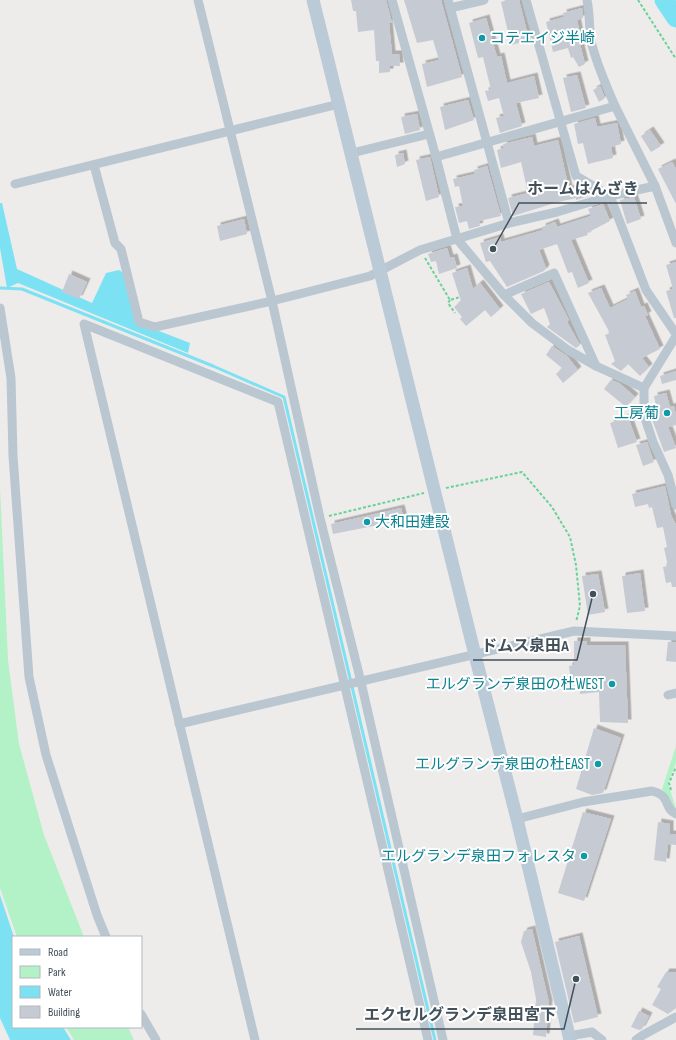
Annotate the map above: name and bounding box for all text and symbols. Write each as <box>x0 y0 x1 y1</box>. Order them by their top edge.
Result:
place label: コテエイジ半崎 <box>490 29 595 48</box>
marker: コテエイジ半崎 <box>477 33 487 43</box>
callout: ホームはんざき <box>519 175 647 203</box>
text: ホームはんざき <box>527 180 639 199</box>
place label: 工房葡 <box>614 404 659 423</box>
marker: 工房葡 <box>662 408 672 418</box>
place label: 大和田建設 <box>375 513 450 532</box>
marker: 大和田建設 <box>362 517 372 527</box>
callout: ドムス泉田A <box>473 632 577 660</box>
text: ドムス泉田A <box>481 637 569 656</box>
place label: エルグランデ泉田の杜WEST <box>426 675 604 694</box>
marker: エルグランデ泉田の杜WEST <box>607 679 617 689</box>
place label: エルグランデ泉田の杜EAST <box>415 755 590 774</box>
marker: エルグランデ泉田の杜EAST <box>593 759 603 769</box>
place label: エルグランデ泉田フォレスタ <box>381 847 576 866</box>
marker: エルグランデ泉田フォレスタ <box>579 851 589 861</box>
legend <box>12 936 142 1028</box>
text: Road <box>48 945 68 960</box>
text: Park <box>48 965 66 980</box>
text: Water <box>48 985 72 1000</box>
callout: エクセルグランデ泉田宮下 <box>356 1001 564 1029</box>
text: Building <box>48 1005 80 1020</box>
text: エクセルグランデ泉田宮下 <box>364 1005 556 1025</box>

